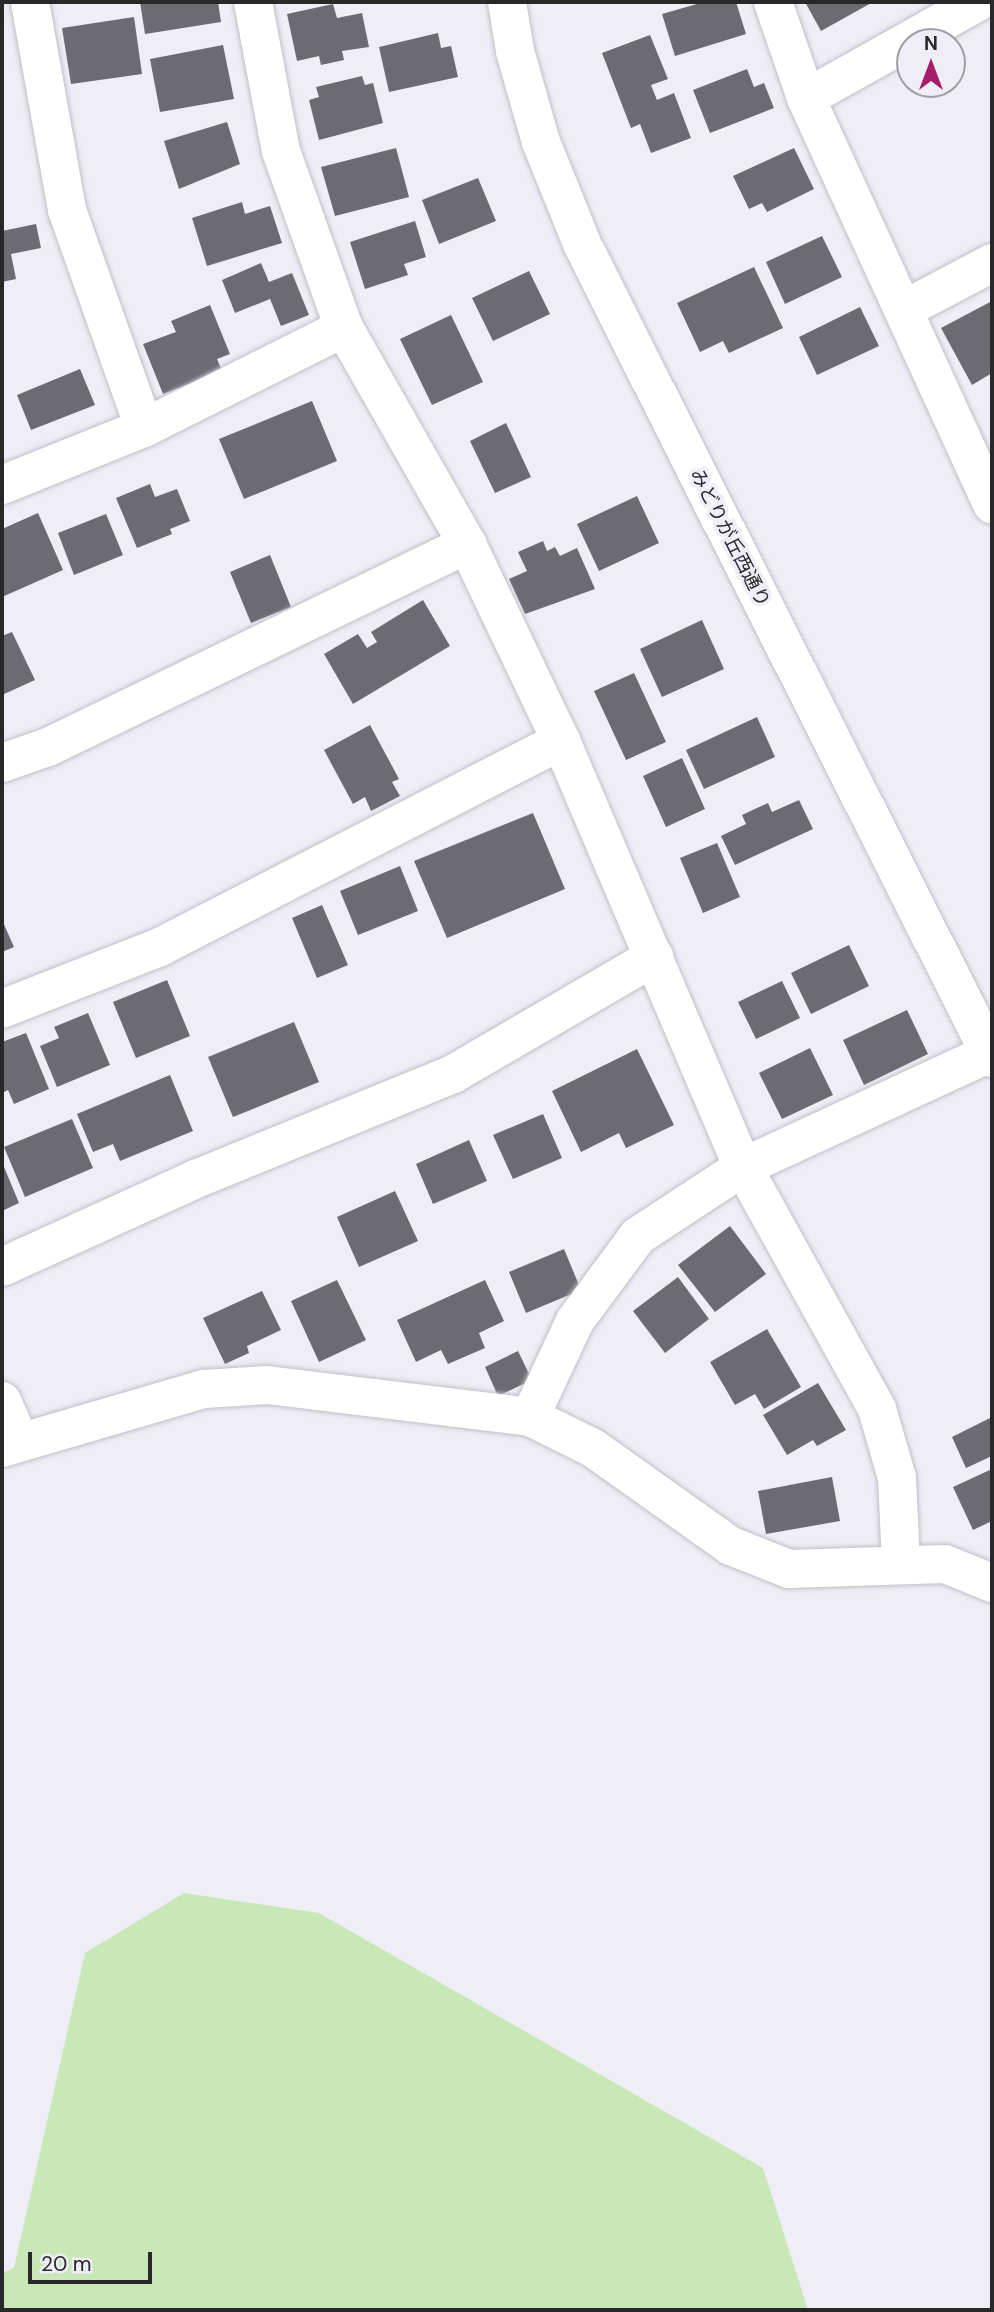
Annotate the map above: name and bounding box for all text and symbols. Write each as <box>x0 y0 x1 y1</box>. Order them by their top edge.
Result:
north arrow <box>896 28 966 98</box>
text: N <box>924 31 938 56</box>
street label: みどりが丘西通り <box>685 465 775 611</box>
scale bar <box>32 2238 156 2282</box>
text: 20 m <box>41 2250 92 2278</box>

